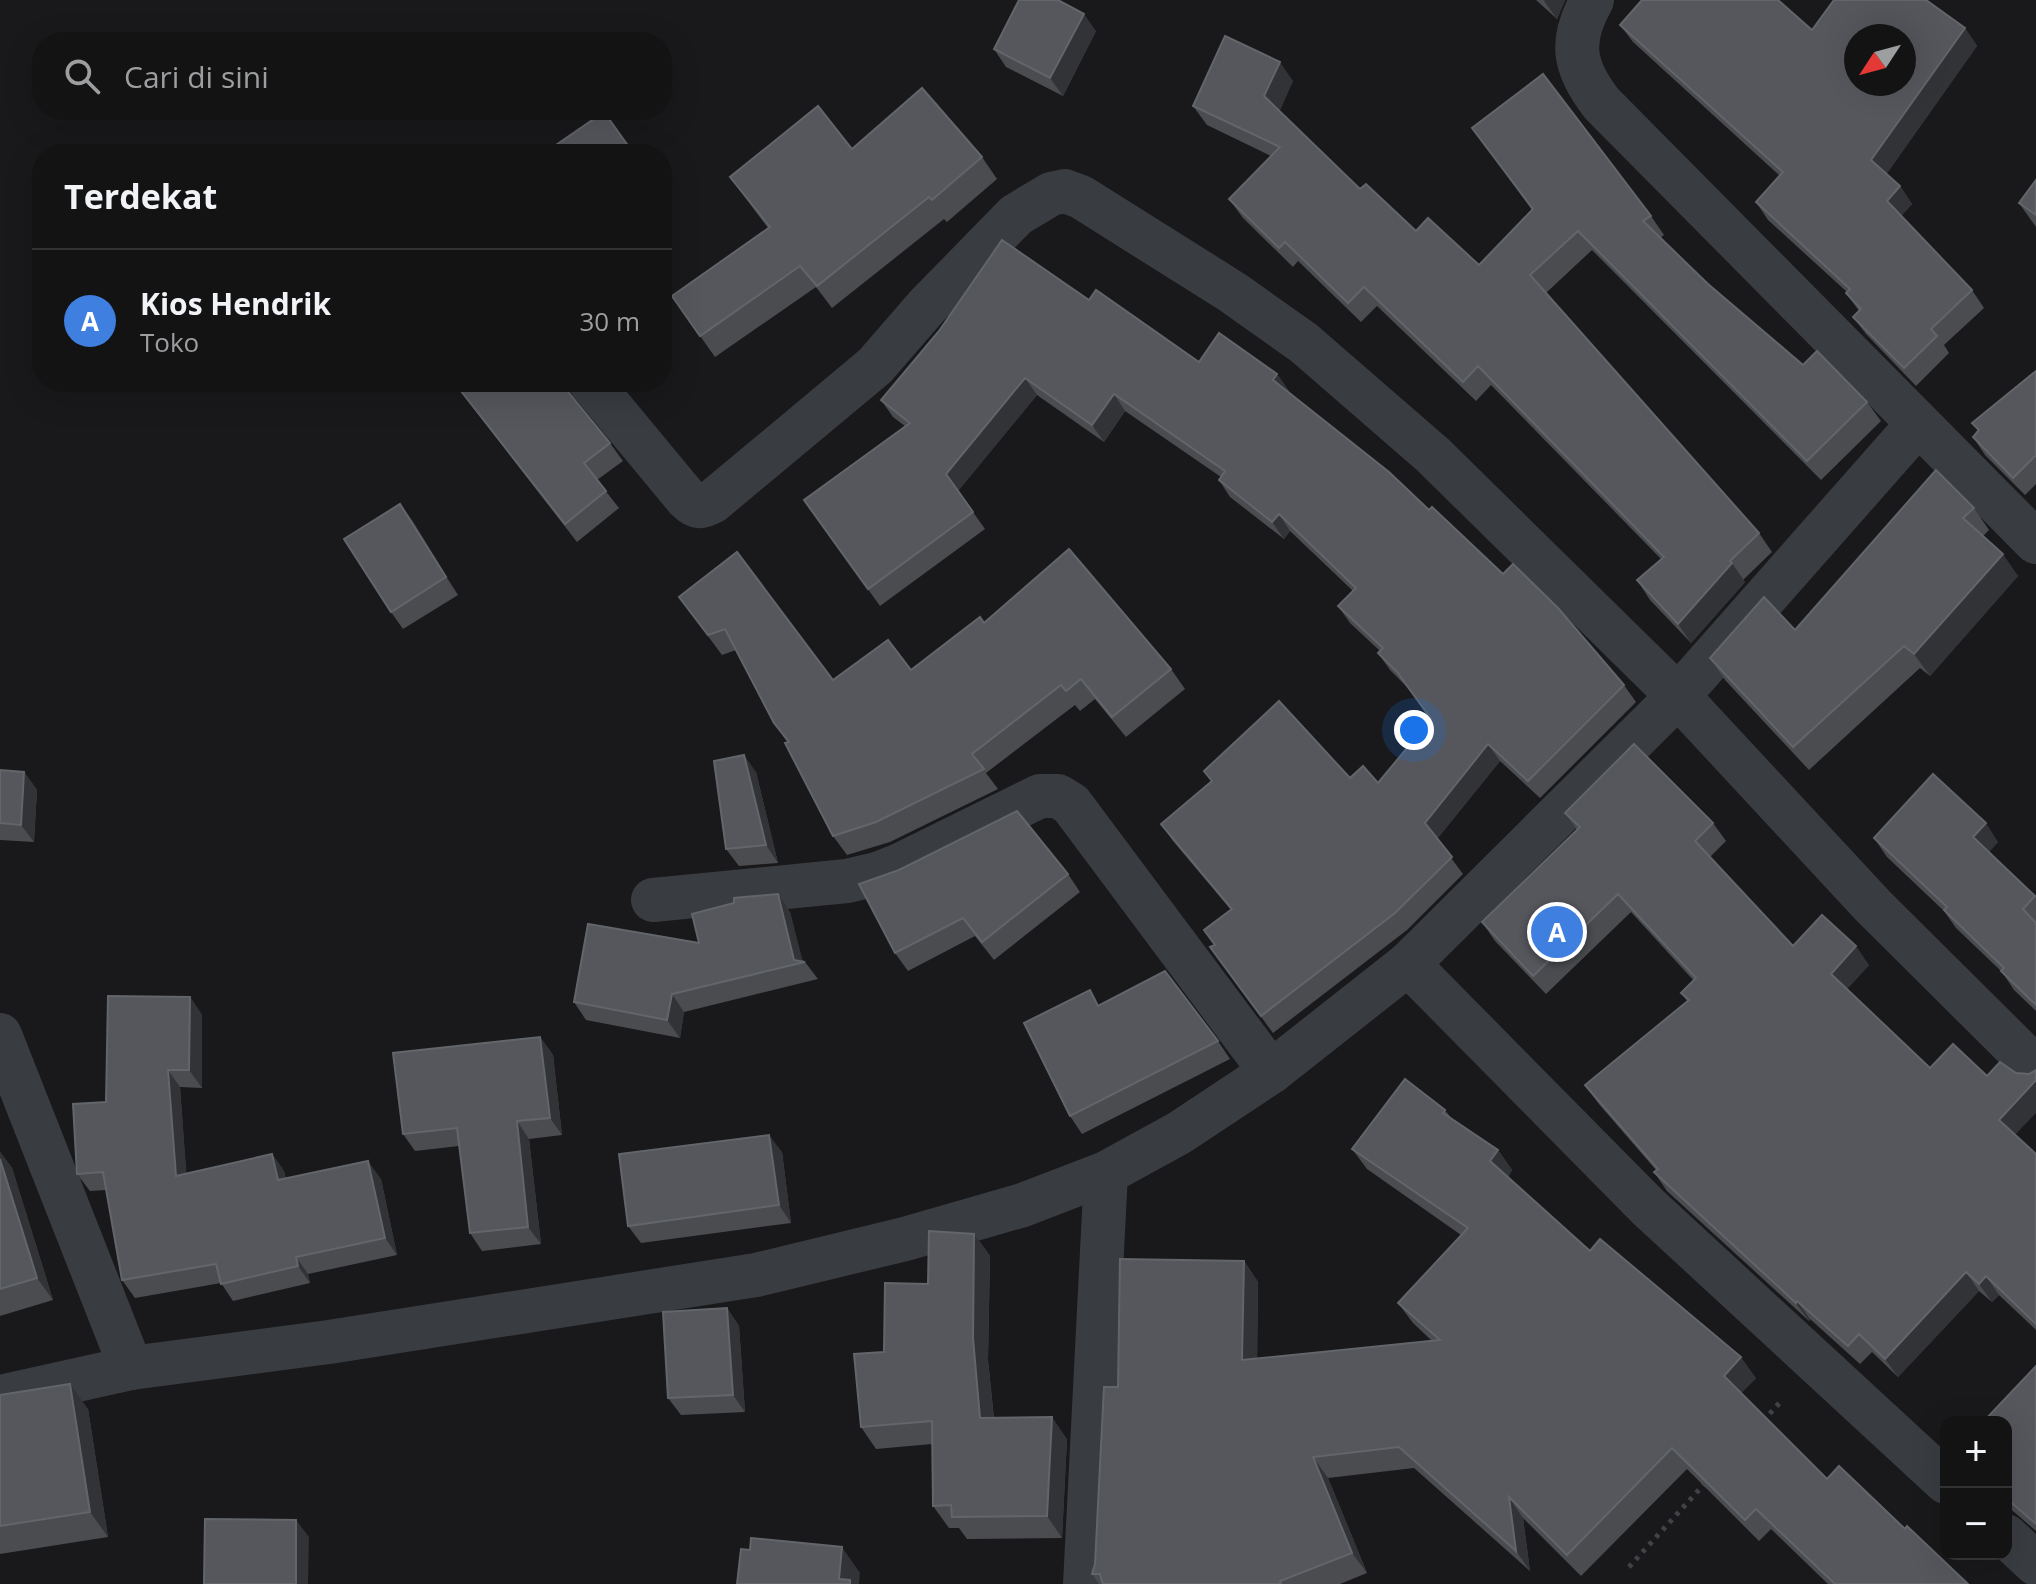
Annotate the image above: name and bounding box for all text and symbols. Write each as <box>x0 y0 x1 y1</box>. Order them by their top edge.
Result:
north arrow <box>1844 24 1916 96</box>
search box <box>32 32 672 120</box>
icon: search <box>60 54 104 98</box>
text: Cari di sini <box>124 56 269 97</box>
text: Terdekat <box>64 173 217 219</box>
text: Kios Hendrik <box>140 283 331 324</box>
text: A <box>81 303 99 339</box>
text: 30 m <box>579 303 640 339</box>
text: Toko <box>140 324 199 360</box>
your location <box>1394 710 1434 750</box>
pin: A <box>1531 902 1583 962</box>
map controls <box>1940 1416 2012 1560</box>
button: + <box>1940 1416 2012 1488</box>
button: − <box>1940 1488 2012 1560</box>

